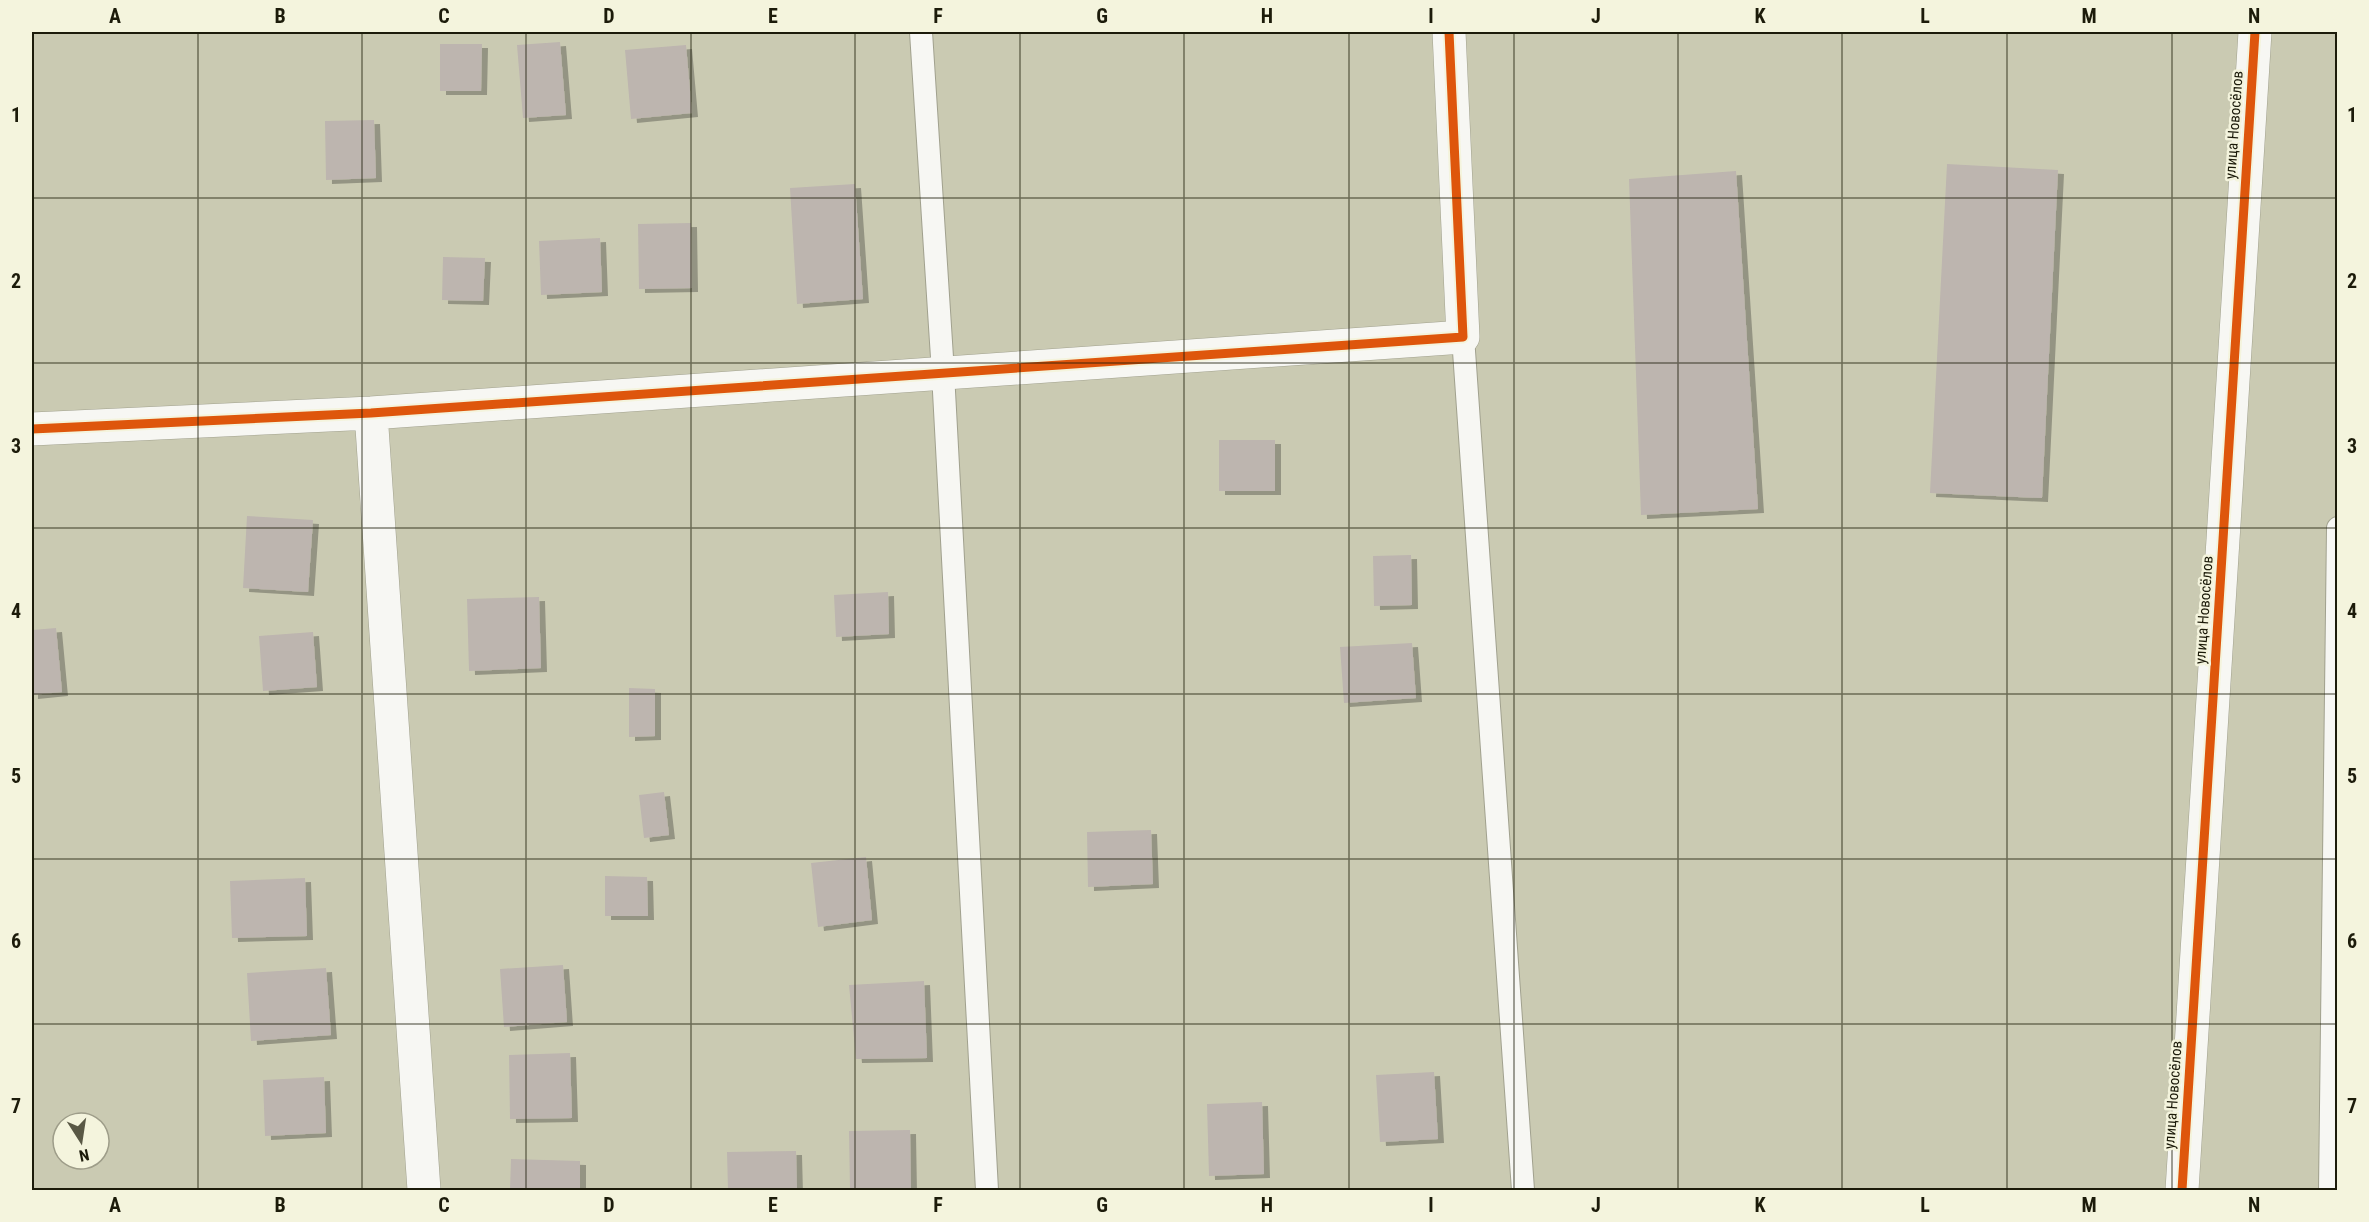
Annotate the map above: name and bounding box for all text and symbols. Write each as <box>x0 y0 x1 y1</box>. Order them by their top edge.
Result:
text: A <box>109 4 121 28</box>
text: B <box>274 4 286 28</box>
text: C <box>438 4 450 28</box>
text: D <box>603 4 615 28</box>
text: E <box>768 4 778 28</box>
text: F <box>933 4 943 28</box>
text: G <box>1096 4 1108 28</box>
text: H <box>1261 4 1273 28</box>
text: I <box>1428 4 1434 28</box>
text: J <box>1591 4 1601 28</box>
text: K <box>1754 4 1766 28</box>
text: L <box>1920 4 1930 28</box>
text: M <box>2081 4 2097 28</box>
text: N <box>2248 4 2260 28</box>
street label: улица Новосёлов <box>2221 70 2247 180</box>
text: 1 <box>11 103 21 127</box>
text: 1 <box>2347 103 2357 127</box>
text: 2 <box>11 269 21 293</box>
text: 2 <box>2347 269 2357 293</box>
text: 3 <box>11 434 21 458</box>
text: 3 <box>2347 434 2357 458</box>
street label: улица Новосёлов <box>2191 555 2217 665</box>
text: 4 <box>11 599 21 623</box>
text: 4 <box>2347 599 2357 623</box>
text: 5 <box>11 764 21 788</box>
text: 5 <box>2347 764 2357 788</box>
text: 6 <box>11 929 21 953</box>
text: 6 <box>2347 929 2357 953</box>
street label: улица Новосёлов <box>2160 1040 2186 1150</box>
text: 7 <box>11 1094 21 1118</box>
text: 7 <box>2347 1094 2357 1118</box>
north arrow <box>51 1111 111 1171</box>
text: N <box>77 1145 91 1165</box>
text: A <box>109 1193 121 1217</box>
text: B <box>274 1193 286 1217</box>
text: C <box>438 1193 450 1217</box>
text: D <box>603 1193 615 1217</box>
text: E <box>768 1193 778 1217</box>
text: F <box>933 1193 943 1217</box>
text: G <box>1096 1193 1108 1217</box>
text: H <box>1261 1193 1273 1217</box>
text: I <box>1428 1193 1434 1217</box>
text: J <box>1591 1193 1601 1217</box>
text: K <box>1754 1193 1766 1217</box>
text: L <box>1920 1193 1930 1217</box>
text: M <box>2081 1193 2097 1217</box>
text: N <box>2248 1193 2260 1217</box>

